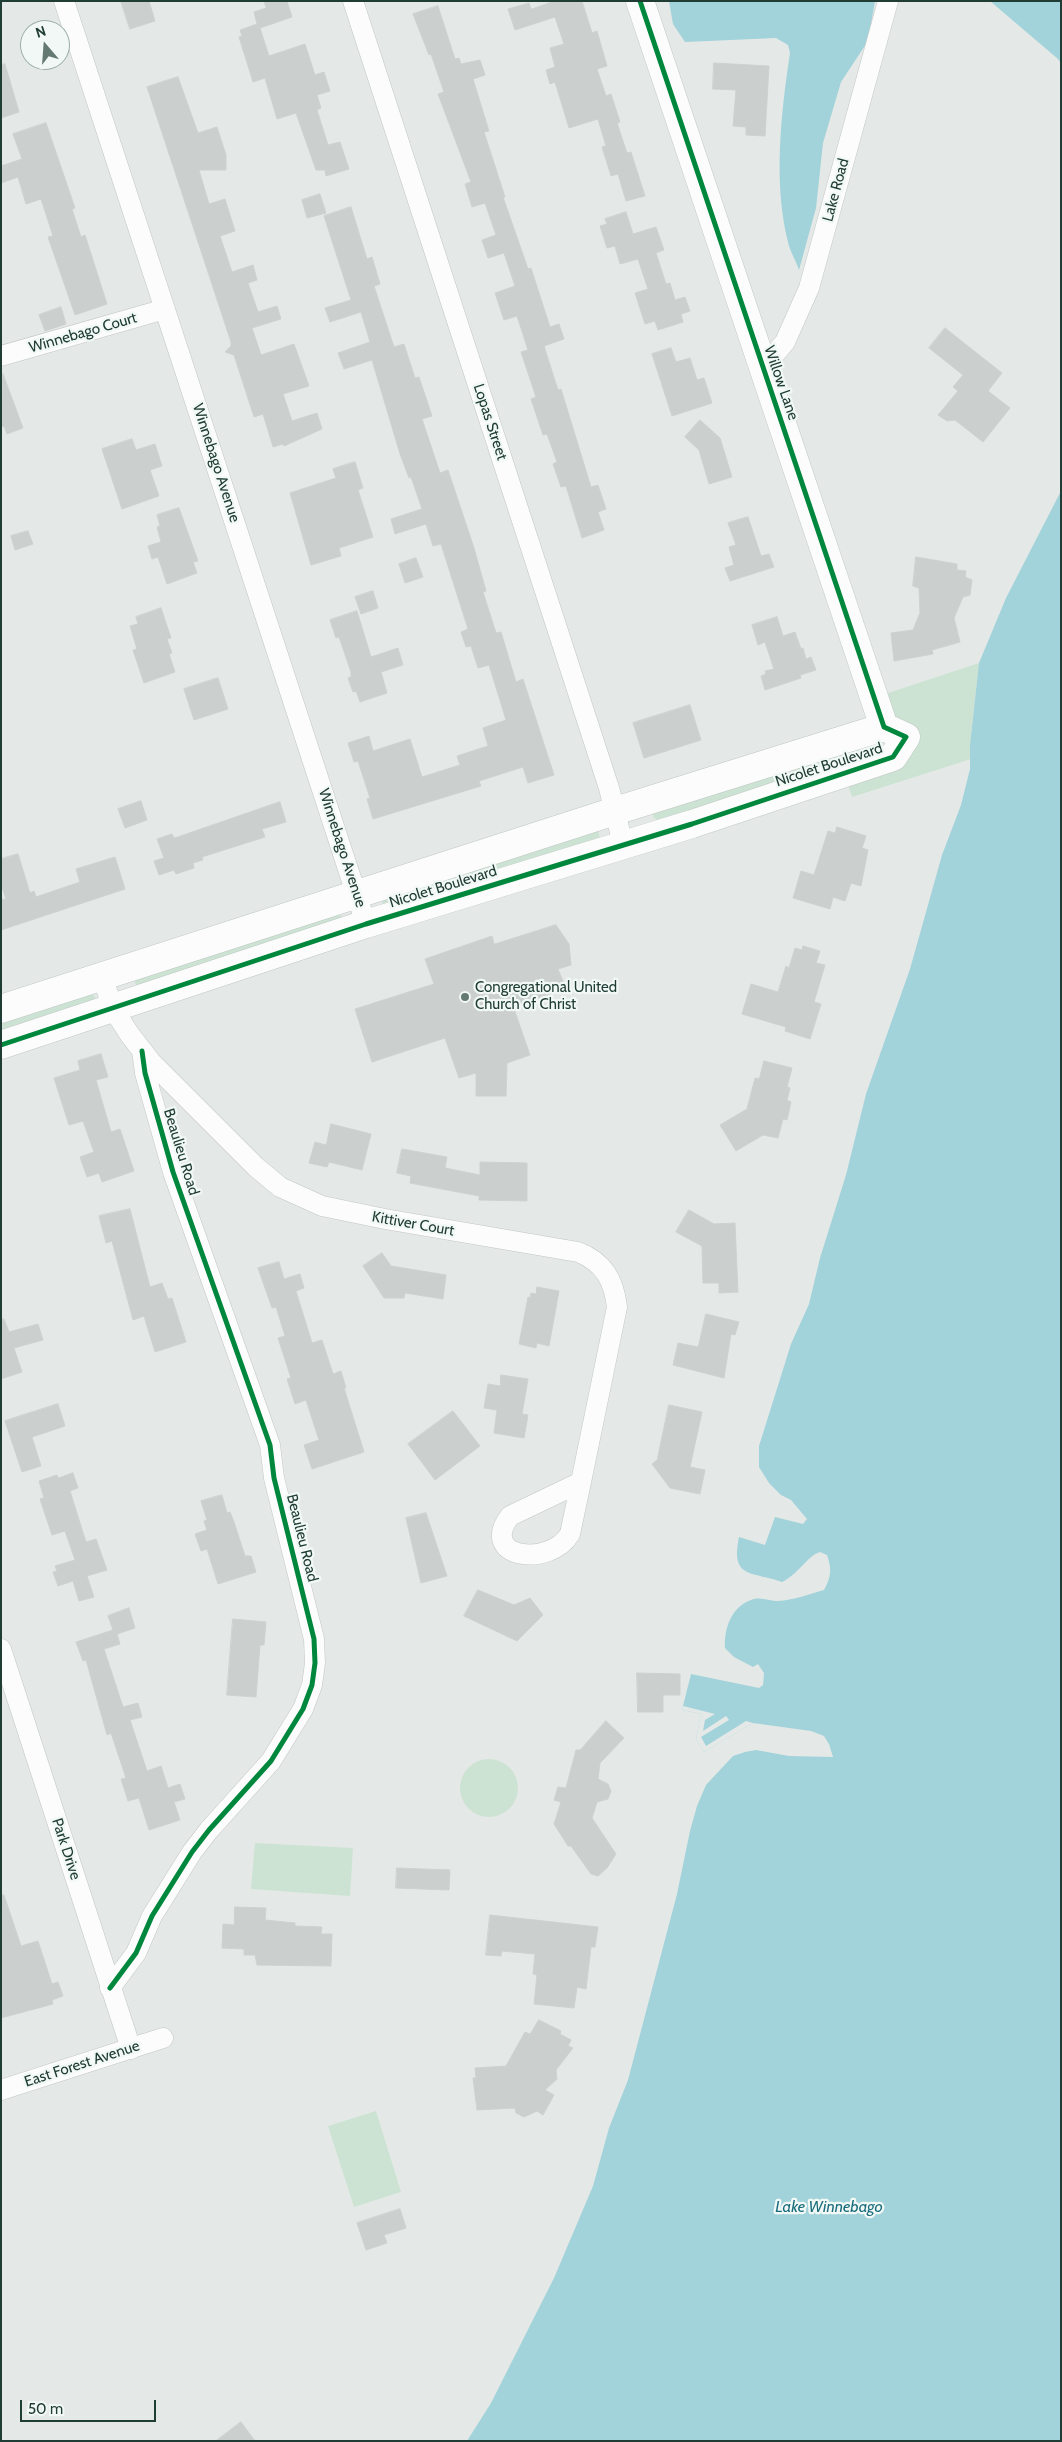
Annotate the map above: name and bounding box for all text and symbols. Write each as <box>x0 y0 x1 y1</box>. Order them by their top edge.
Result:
north arrow <box>20 20 70 70</box>
text: N <box>33 22 48 42</box>
street label: Lake Road <box>819 156 853 224</box>
street label: Winnebago Court <box>27 309 139 357</box>
street label: Willow Lane <box>760 343 802 423</box>
street label: Lopas Street <box>469 382 511 462</box>
street label: Winnebago Avenue <box>188 401 244 525</box>
street label: Nicolet Boulevard <box>773 739 885 791</box>
street label: Winnebago Avenue <box>314 786 370 910</box>
street label: Nicolet Boulevard <box>387 862 499 912</box>
place label: Congregational United Church of Christ <box>475 979 617 1014</box>
marker: Congregational United Church of Christ <box>459 991 471 1003</box>
street label: Beaulieu Road <box>159 1106 203 1198</box>
street label: Kittiver Court <box>370 1208 456 1240</box>
street label: Beaulieu Road <box>282 1492 322 1584</box>
street label: Park Drive <box>48 1816 84 1882</box>
street label: East Forest Avenue <box>22 2037 142 2091</box>
water label: Lake Winnebago <box>775 2197 883 2217</box>
scale bar <box>22 2390 159 2422</box>
text: 50 m <box>28 2400 63 2418</box>

